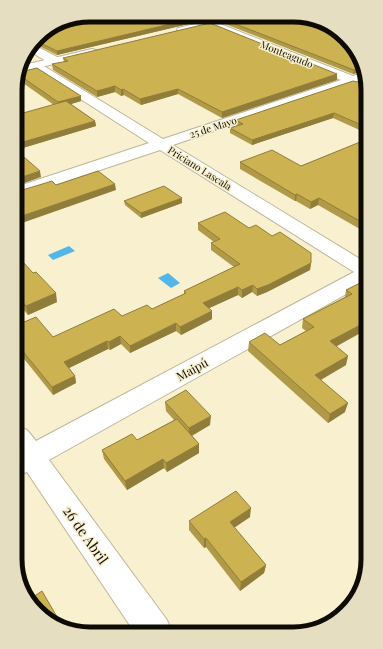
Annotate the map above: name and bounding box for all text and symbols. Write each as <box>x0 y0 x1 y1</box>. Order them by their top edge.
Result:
street label: Monteagudo <box>258 37 316 71</box>
street label: 25 de Mayo <box>188 113 239 141</box>
street label: Priciano Lascala <box>165 143 235 193</box>
street label: Maipú <box>173 354 211 384</box>
street label: 26 de Abril <box>59 502 113 568</box>

